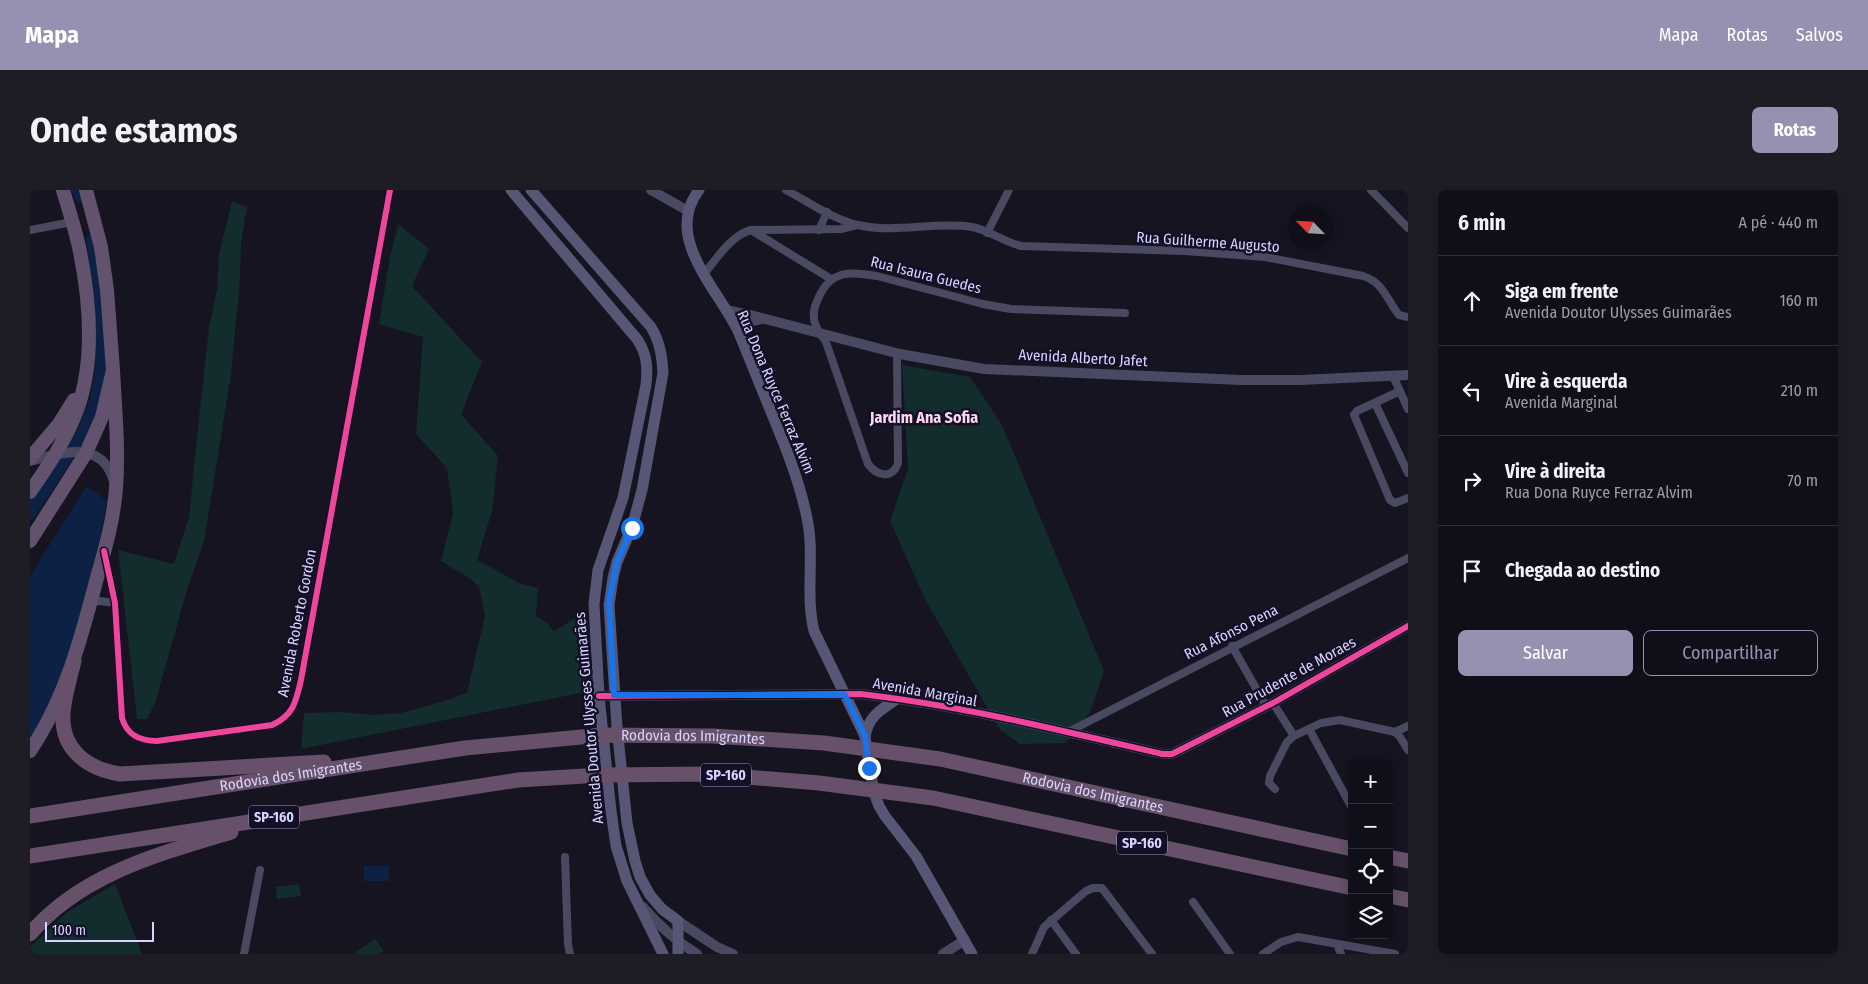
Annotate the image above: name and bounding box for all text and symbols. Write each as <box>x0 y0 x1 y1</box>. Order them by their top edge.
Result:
text: Mapa <box>25 21 79 49</box>
text: Mapa <box>1659 24 1699 46</box>
text: Rotas <box>1727 24 1768 46</box>
text: Salvos <box>1796 24 1843 46</box>
button: Rotas <box>1752 107 1838 153</box>
text: Onde estamos <box>30 109 238 151</box>
north arrow <box>1288 205 1333 250</box>
text: 6 min <box>1458 210 1506 236</box>
text: A pé · 440 m <box>1739 213 1818 232</box>
street label: Rua Guilherme Augusto <box>1136 228 1280 256</box>
street label: Rua Isaura Guedes <box>869 253 983 297</box>
text: Siga em frente <box>1505 280 1619 303</box>
icon: ahead <box>1458 287 1486 315</box>
text: 160 m <box>1779 291 1818 310</box>
text: Avenida Doutor Ulysses Guimarães <box>1505 303 1732 322</box>
street label: Rua Dona Ruyce Ferraz Alvim <box>733 308 819 476</box>
street label: Avenida Alberto Jafet <box>1018 346 1148 370</box>
text: Vire à esquerda <box>1505 370 1627 393</box>
icon: left <box>1458 377 1486 405</box>
text: 210 m <box>1781 381 1818 400</box>
text: Avenida Marginal <box>1505 393 1617 412</box>
district label: Jardim Ana Sofia <box>869 408 978 427</box>
text: Vire à direita <box>1505 460 1606 483</box>
icon: right <box>1458 467 1486 495</box>
text: 70 m <box>1787 471 1818 490</box>
text: Rua Dona Ruyce Ferraz Alvim <box>1505 483 1693 502</box>
route start <box>621 517 644 540</box>
street label: Avenida Roberto Gordon <box>274 548 320 698</box>
icon: arrive <box>1458 557 1486 585</box>
text: Chegada ao destino <box>1505 559 1660 582</box>
street label: Rua Afonso Pena <box>1181 601 1281 663</box>
street label: Avenida Doutor Ulysses Guimarães <box>571 611 607 825</box>
button: Salvar <box>1458 630 1633 676</box>
button: Compartilhar <box>1643 630 1818 676</box>
street label: Rua Prudente de Moraes <box>1219 633 1359 721</box>
street label: Avenida Marginal <box>872 674 979 710</box>
street label: Rodovia dos Imigrantes <box>621 726 765 748</box>
street label: Rodovia dos Imigrantes <box>218 755 363 795</box>
route end <box>858 757 881 780</box>
map controls <box>1348 759 1393 939</box>
button: + <box>1348 759 1393 804</box>
road number: SP-160 <box>701 764 751 786</box>
street label: Rodovia dos Imigrantes <box>1021 768 1165 817</box>
button: − <box>1348 804 1393 849</box>
road number: SP-160 <box>249 806 299 828</box>
road number: SP-160 <box>1117 831 1167 854</box>
button: locate <box>1348 849 1393 894</box>
button: layers <box>1348 894 1393 939</box>
scale bar <box>45 919 154 942</box>
text: 100 m <box>52 922 86 939</box>

